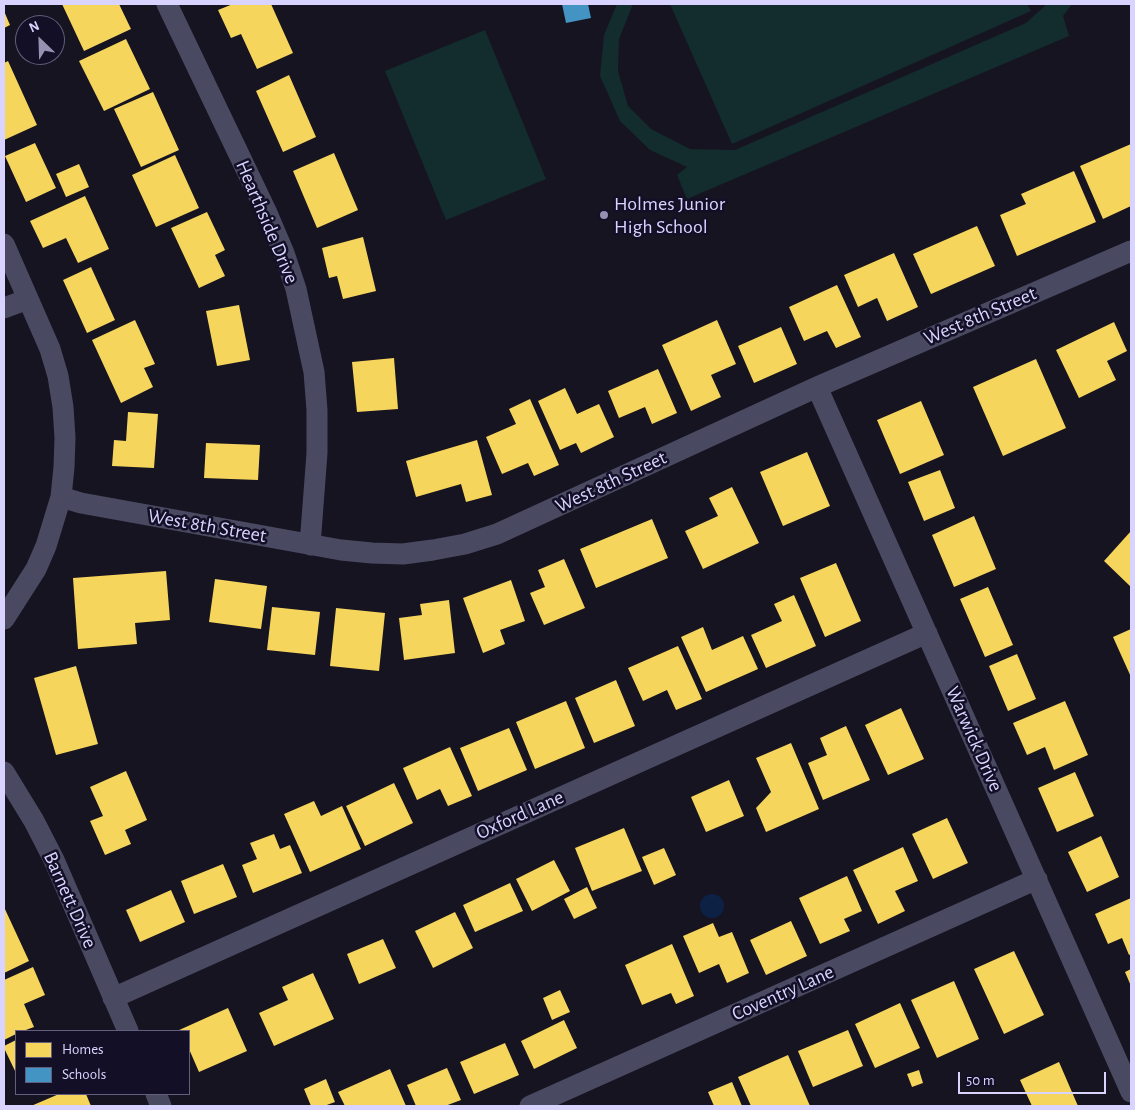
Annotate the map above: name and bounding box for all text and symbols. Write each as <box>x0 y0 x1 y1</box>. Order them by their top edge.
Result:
north arrow <box>15 15 65 65</box>
text: N <box>27 19 42 36</box>
street label: Hearthside Drive <box>230 157 304 287</box>
place label: Holmes Junior High School <box>614 192 725 239</box>
marker: Holmes Junior High School <box>598 209 610 221</box>
street label: West 8th Street <box>920 282 1040 350</box>
street label: West 8th Street <box>552 446 670 518</box>
street label: West 8th Street <box>146 504 268 548</box>
street label: Warwick Drive <box>940 683 1008 795</box>
street label: Oxford Lane <box>472 785 568 845</box>
street label: Barnett Drive <box>38 848 102 952</box>
street label: Coventry Lane <box>728 960 838 1026</box>
legend <box>15 1030 190 1095</box>
text: Homes <box>62 1042 104 1057</box>
scale bar <box>960 1062 1108 1094</box>
text: Schools <box>62 1067 106 1082</box>
text: 50 m <box>966 1073 995 1088</box>

